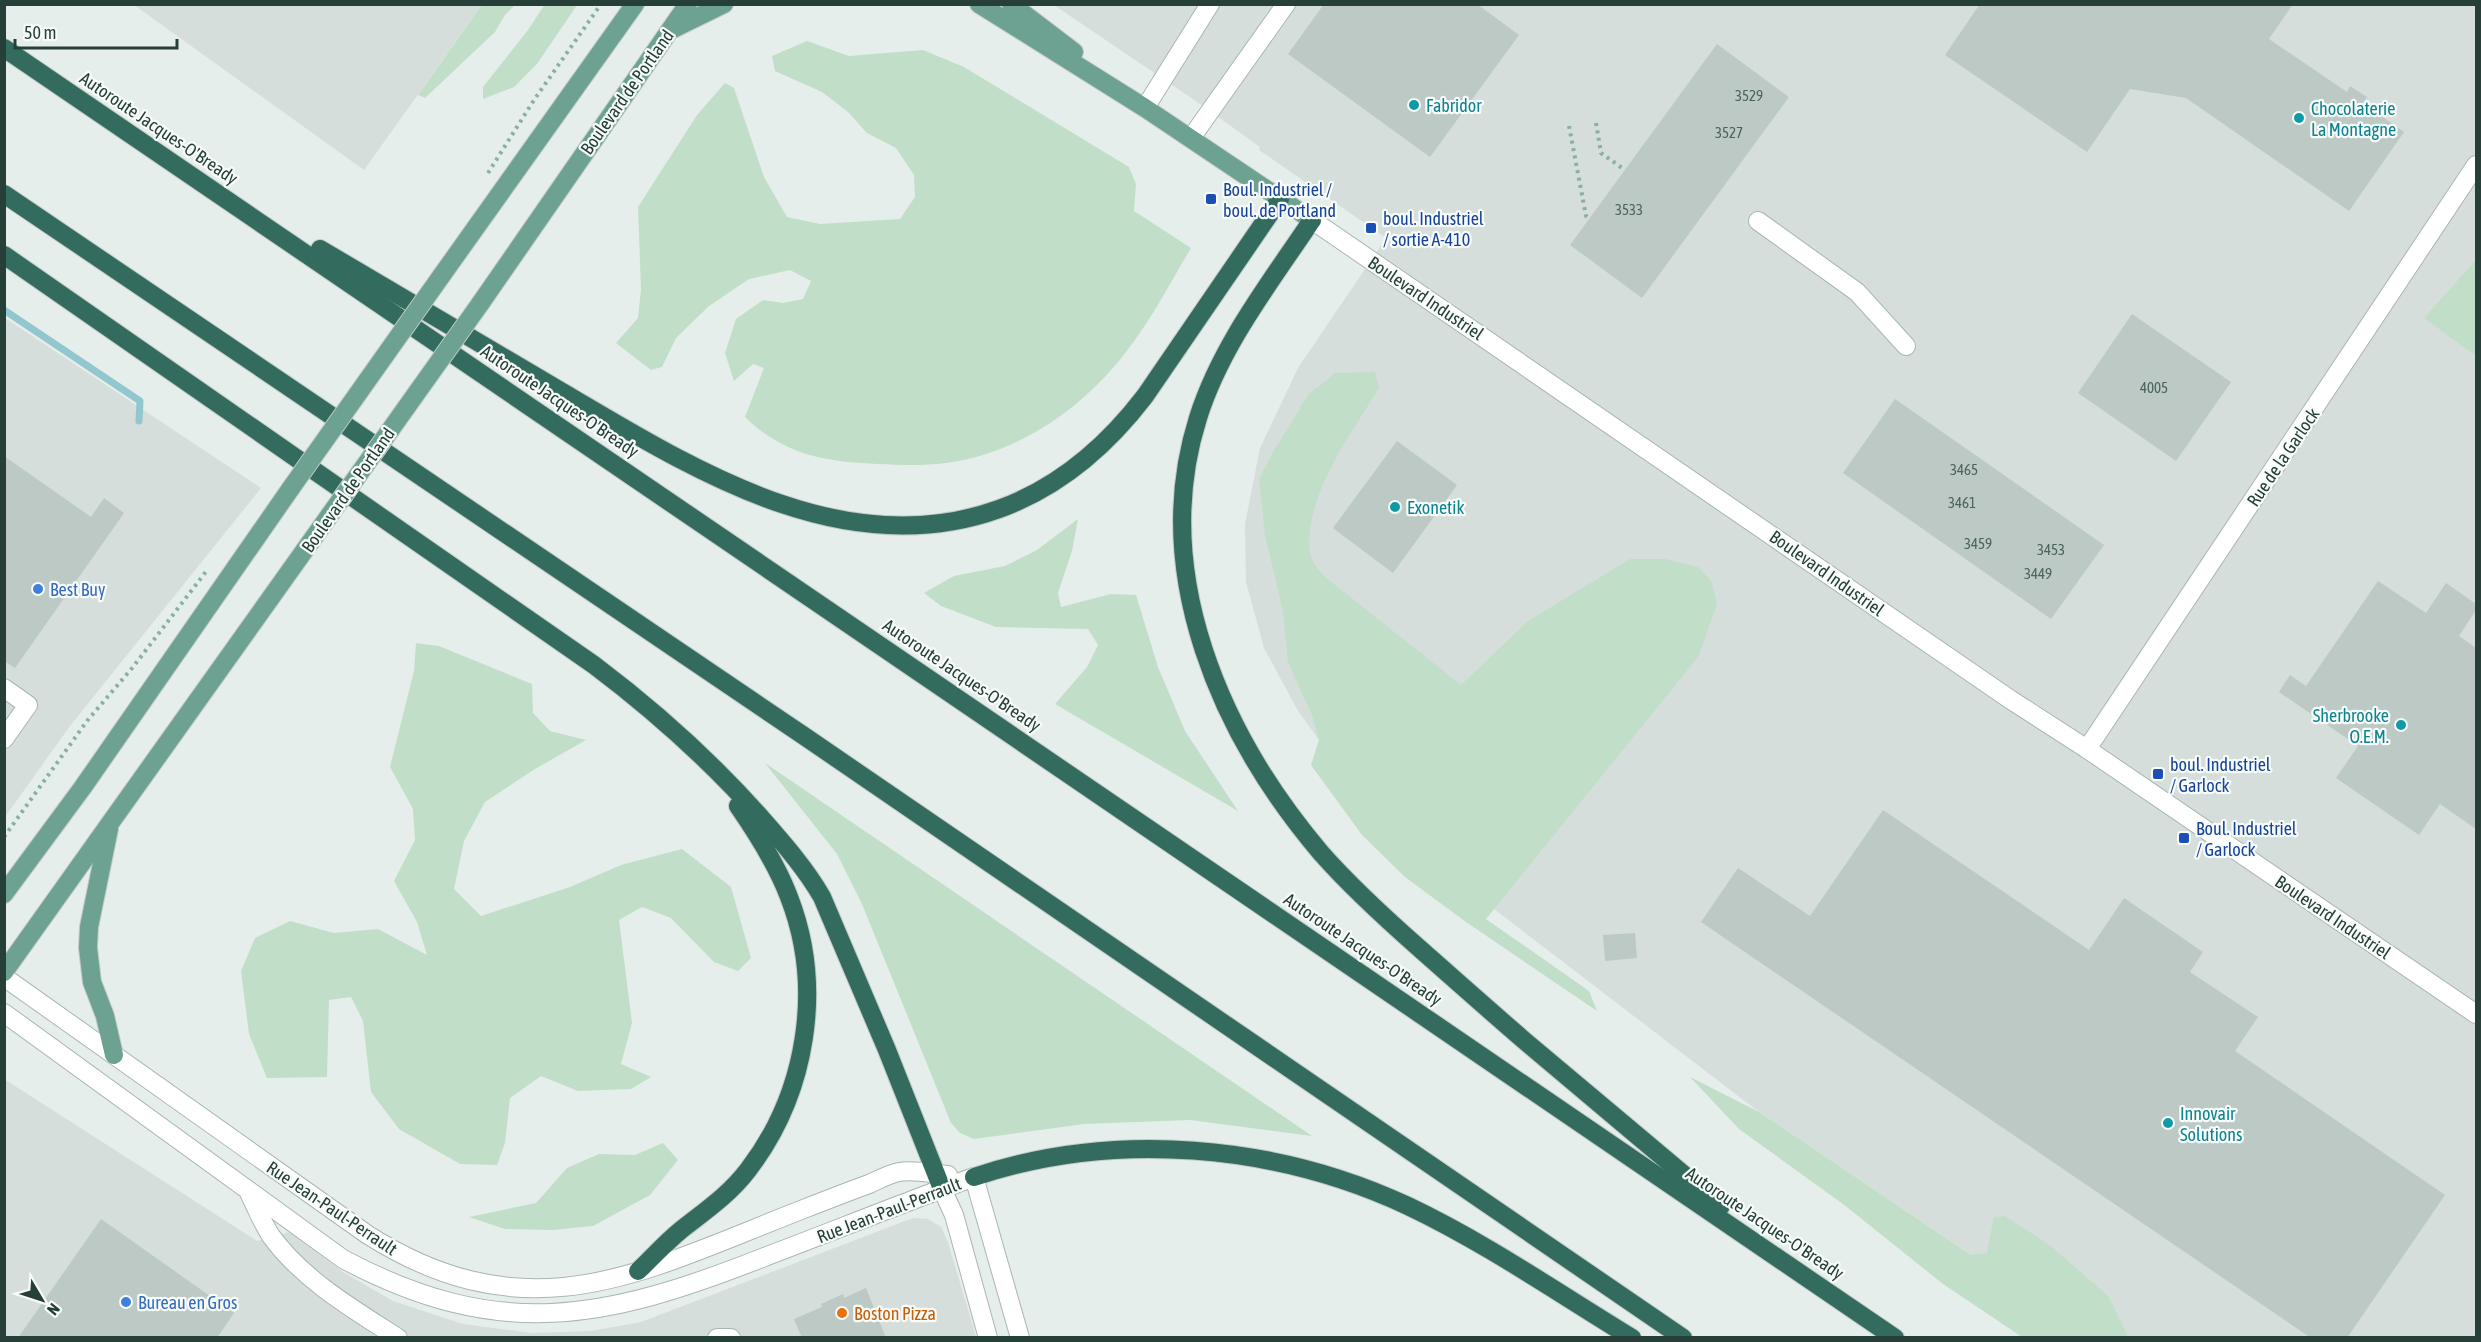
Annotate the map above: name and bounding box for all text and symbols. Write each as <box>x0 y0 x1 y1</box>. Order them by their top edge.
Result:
scale bar <box>15 12 177 50</box>
text: 50 m <box>24 22 56 43</box>
street label: Boulevard de Portland <box>576 26 678 158</box>
street label: Autoroute Jacques-O'Bready <box>76 67 242 189</box>
house number: 3529 <box>1735 87 1763 104</box>
place label: Fabridor <box>1426 95 1482 116</box>
marker: Fabridor <box>1407 98 1421 112</box>
place label: Chocolaterie La Montagne <box>2311 98 2396 140</box>
marker: Chocolaterie La Montagne <box>2292 111 2306 125</box>
house number: 3527 <box>1715 124 1743 141</box>
place label: Boul. Industriel / boul. de Portland <box>1223 179 1336 221</box>
marker: Boul. Industriel / boul. de Portland <box>1204 192 1218 206</box>
house number: 3533 <box>1615 201 1643 218</box>
place label: boul. Industriel / sortie A-410 <box>1383 208 1484 250</box>
marker: boul. Industriel / sortie A-410 <box>1364 221 1378 235</box>
street label: Boulevard Industriel <box>1364 252 1488 344</box>
street label: Autoroute Jacques-O'Bready <box>477 340 643 462</box>
house number: 4005 <box>2140 379 2168 396</box>
street label: Rue de la Garlock <box>2242 404 2324 510</box>
street label: Boulevard de Portland <box>297 424 399 556</box>
house number: 3465 <box>1950 461 1978 478</box>
house number: 3461 <box>1948 494 1976 511</box>
place label: Exonetik <box>1407 497 1464 518</box>
marker: Exonetik <box>1388 500 1402 514</box>
street label: Boulevard Industriel <box>1766 526 1888 620</box>
house number: 3459 <box>1964 535 1992 552</box>
house number: 3453 <box>2037 541 2065 558</box>
house number: 3449 <box>2024 565 2052 582</box>
place label: Best Buy <box>50 579 105 600</box>
marker: Best Buy <box>31 582 45 596</box>
street label: Autoroute Jacques-O'Bready <box>879 614 1045 736</box>
place label: Sherbrooke O.E.M. <box>2313 705 2389 747</box>
marker: Sherbrooke O.E.M. <box>2394 718 2408 732</box>
place label: boul. Industriel / Garlock <box>2170 754 2271 796</box>
marker: boul. Industriel / Garlock <box>2151 767 2165 781</box>
place label: Boul. Industriel / Garlock <box>2196 818 2297 860</box>
marker: Boul. Industriel / Garlock <box>2177 831 2191 845</box>
street label: Boulevard Industriel <box>2271 871 2395 963</box>
street label: Autoroute Jacques-O'Bready <box>1280 888 1446 1010</box>
place label: Innovair Solutions <box>2180 1103 2242 1145</box>
marker: Innovair Solutions <box>2161 1116 2175 1130</box>
street label: Rue Jean-Paul-Perrault <box>263 1157 401 1259</box>
street label: Autoroute Jacques-O'Bready <box>1682 1162 1848 1284</box>
street label: Rue Jean-Paul-Perrault <box>814 1173 964 1247</box>
north arrow <box>12 1270 72 1330</box>
place label: Bureau en Gros <box>138 1292 237 1313</box>
marker: Bureau en Gros <box>119 1295 133 1309</box>
text: N <box>44 1300 64 1319</box>
place label: Boston Pizza <box>854 1303 936 1324</box>
marker: Boston Pizza <box>835 1306 849 1320</box>

